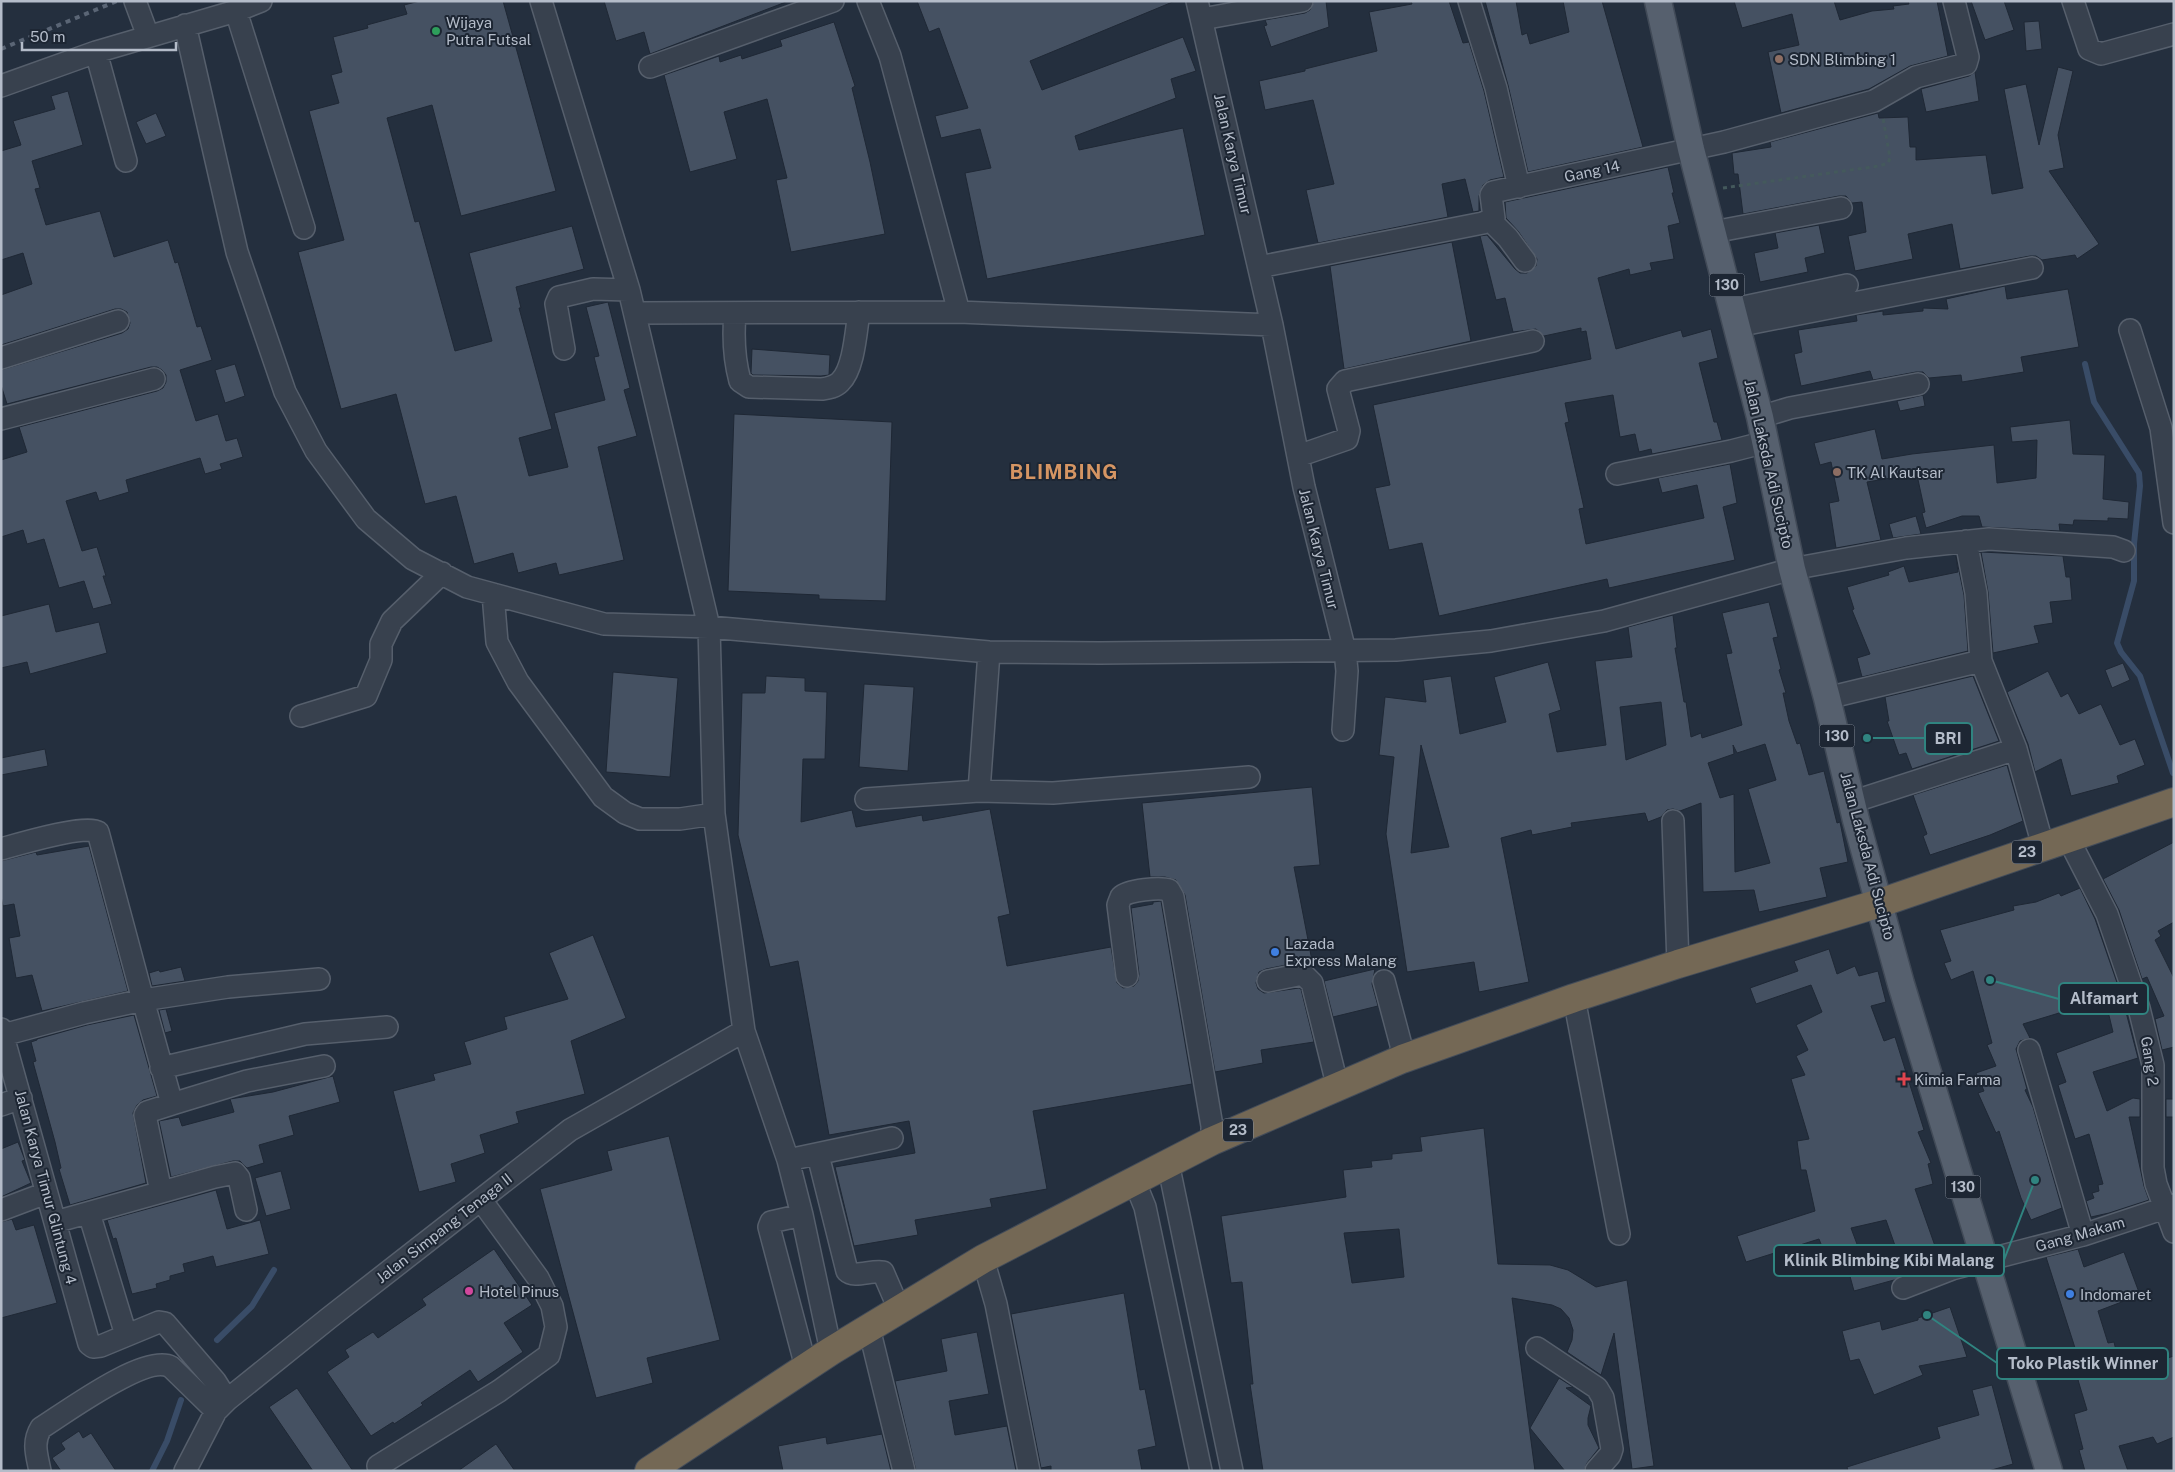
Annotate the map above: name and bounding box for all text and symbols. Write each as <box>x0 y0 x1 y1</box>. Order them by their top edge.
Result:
place label: Wijaya Putra Futsal <box>446 14 531 48</box>
scale bar <box>22 20 176 52</box>
marker: Wijaya Putra Futsal <box>430 25 442 37</box>
text: 50 m <box>30 28 65 45</box>
place label: SDN Blimbing 1 <box>1789 51 1896 68</box>
marker: SDN Blimbing 1 <box>1773 53 1785 65</box>
street label: Jalan Karya Timur <box>1211 92 1255 216</box>
street label: Gang 14 <box>1563 157 1621 185</box>
road number: 130 <box>1710 274 1744 296</box>
street label: Jalan Laksda Adi Sucipto <box>1741 378 1797 550</box>
district label: BLIMBING <box>1010 460 1118 484</box>
place label: TK Al Kautsar <box>1847 464 1943 481</box>
marker: TK Al Kautsar <box>1831 466 1843 478</box>
street label: Jalan Karya Timur <box>1296 487 1342 611</box>
callout: BRI <box>1925 723 1972 754</box>
road number: 130 <box>1820 724 1854 748</box>
text: BRI <box>1934 729 1962 748</box>
street label: Jalan Laksda Adi Sucipto <box>1837 770 1899 942</box>
road number: 23 <box>2012 840 2042 864</box>
place label: Lazada Express Malang <box>1285 935 1397 969</box>
marker: Lazada Express Malang <box>1269 946 1281 958</box>
callout: Alfamart <box>2059 983 2148 1014</box>
text: Alfamart <box>2070 989 2139 1008</box>
street label: Gang 2 <box>2138 1035 2162 1087</box>
place label: Kimia Farma <box>1914 1071 2001 1088</box>
marker: Kimia Farma <box>1898 1073 1910 1085</box>
street label: Jalan Karya Timur Glintung 4 <box>12 1088 80 1286</box>
road number: 23 <box>1223 1118 1253 1142</box>
street label: Jalan Simpang Tenaga II <box>373 1170 515 1286</box>
road number: 130 <box>1946 1176 1980 1198</box>
street label: Gang Makam <box>2033 1213 2127 1255</box>
callout: Klinik Blimbing Kibi Malang <box>1774 1245 2004 1276</box>
text: Klinik Blimbing Kibi Malang <box>1784 1251 1994 1270</box>
place label: Hotel Pinus <box>479 1283 559 1300</box>
marker: Hotel Pinus <box>463 1285 475 1297</box>
place label: Indomaret <box>2080 1286 2151 1303</box>
marker: Indomaret <box>2064 1288 2076 1300</box>
callout: Toko Plastik Winner <box>1997 1348 2168 1379</box>
text: Toko Plastik Winner <box>2008 1354 2159 1373</box>

